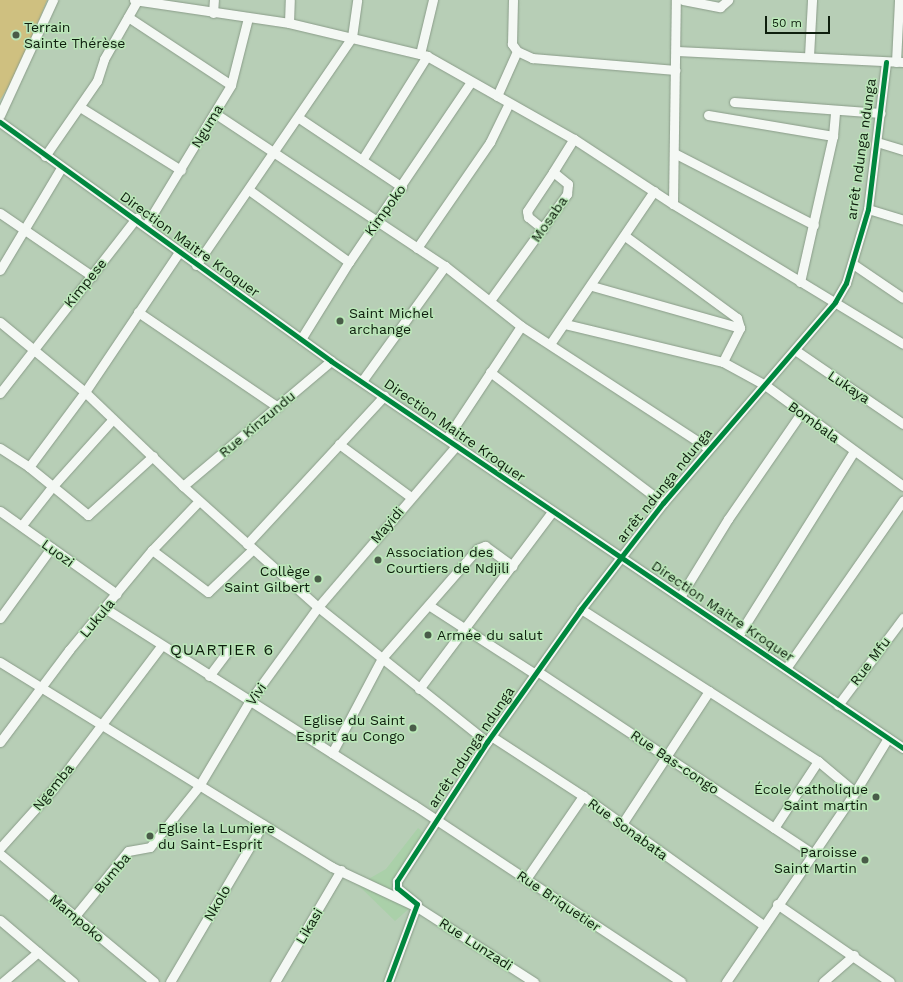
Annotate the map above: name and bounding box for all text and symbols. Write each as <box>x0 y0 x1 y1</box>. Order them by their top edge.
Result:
scale bar <box>767 8 832 34</box>
text: 50 m <box>772 16 802 30</box>
place label: Terrain Sainte Thérèse <box>24 19 126 52</box>
marker: Terrain Sainte Thérèse <box>11 30 21 40</box>
street label: arrêt ndunga ndunga <box>843 77 879 221</box>
street label: Nguma <box>188 101 226 151</box>
street label: Kimpoko <box>361 181 409 239</box>
street label: Direction Maitre Kroquer <box>117 188 263 300</box>
street label: Mosaba <box>527 193 571 245</box>
street label: Kimpese <box>60 255 110 311</box>
place label: Saint Michel archange <box>349 305 433 338</box>
marker: Saint Michel archange <box>334 315 346 327</box>
street label: Lukaya <box>825 367 873 407</box>
street label: Direction Maitre Kroquer <box>381 375 529 485</box>
street label: Rue Kinzundu <box>215 387 299 461</box>
street label: Bombala <box>785 398 843 446</box>
street label: arrêt ndunga ndunga <box>613 424 715 546</box>
street label: Mayidi <box>367 503 407 547</box>
street label: Luozi <box>38 536 78 570</box>
place label: Association des Courtiers de Ndjili <box>386 544 509 576</box>
marker: Association des Courtiers de Ndjili <box>373 555 383 565</box>
street label: Direction Maitre Kroquer <box>648 557 798 665</box>
place label: Collège Saint Gilbert <box>224 563 310 596</box>
marker: Collège Saint Gilbert <box>313 574 323 584</box>
street label: Lukula <box>76 595 118 641</box>
place label: Armée du salut <box>437 627 543 643</box>
marker: Armée du salut <box>422 629 434 641</box>
street label: Rue Mfu <box>846 633 894 689</box>
district label: QUARTIER 6 <box>170 640 274 660</box>
street label: Vivi <box>242 679 270 709</box>
street label: arrêt ndunga ndunga <box>424 683 518 811</box>
place label: Eglise du Saint Esprit au Congo <box>296 712 405 744</box>
marker: Eglise du Saint Esprit au Congo <box>408 723 418 733</box>
street label: Rue Bas-congo <box>628 726 722 798</box>
street label: Ngemba <box>29 760 77 814</box>
place label: École catholique Saint martin <box>754 781 868 814</box>
marker: École catholique Saint martin <box>871 792 881 802</box>
street label: Rue Sonabata <box>585 794 671 864</box>
place label: Eglise la Lumiere du Saint-Esprit <box>158 820 275 852</box>
marker: Eglise la Lumiere du Saint-Esprit <box>145 831 155 841</box>
place label: Paroisse Saint Martin <box>774 844 857 876</box>
street label: Bumba <box>90 849 134 897</box>
marker: Paroisse Saint Martin <box>860 855 870 865</box>
street label: Rue Briquetier <box>514 867 604 935</box>
street label: Nkolo <box>200 882 234 924</box>
street label: Mampoko <box>46 890 108 946</box>
street label: Likasi <box>292 905 326 947</box>
street label: Rue Lunzadi <box>436 914 516 974</box>

